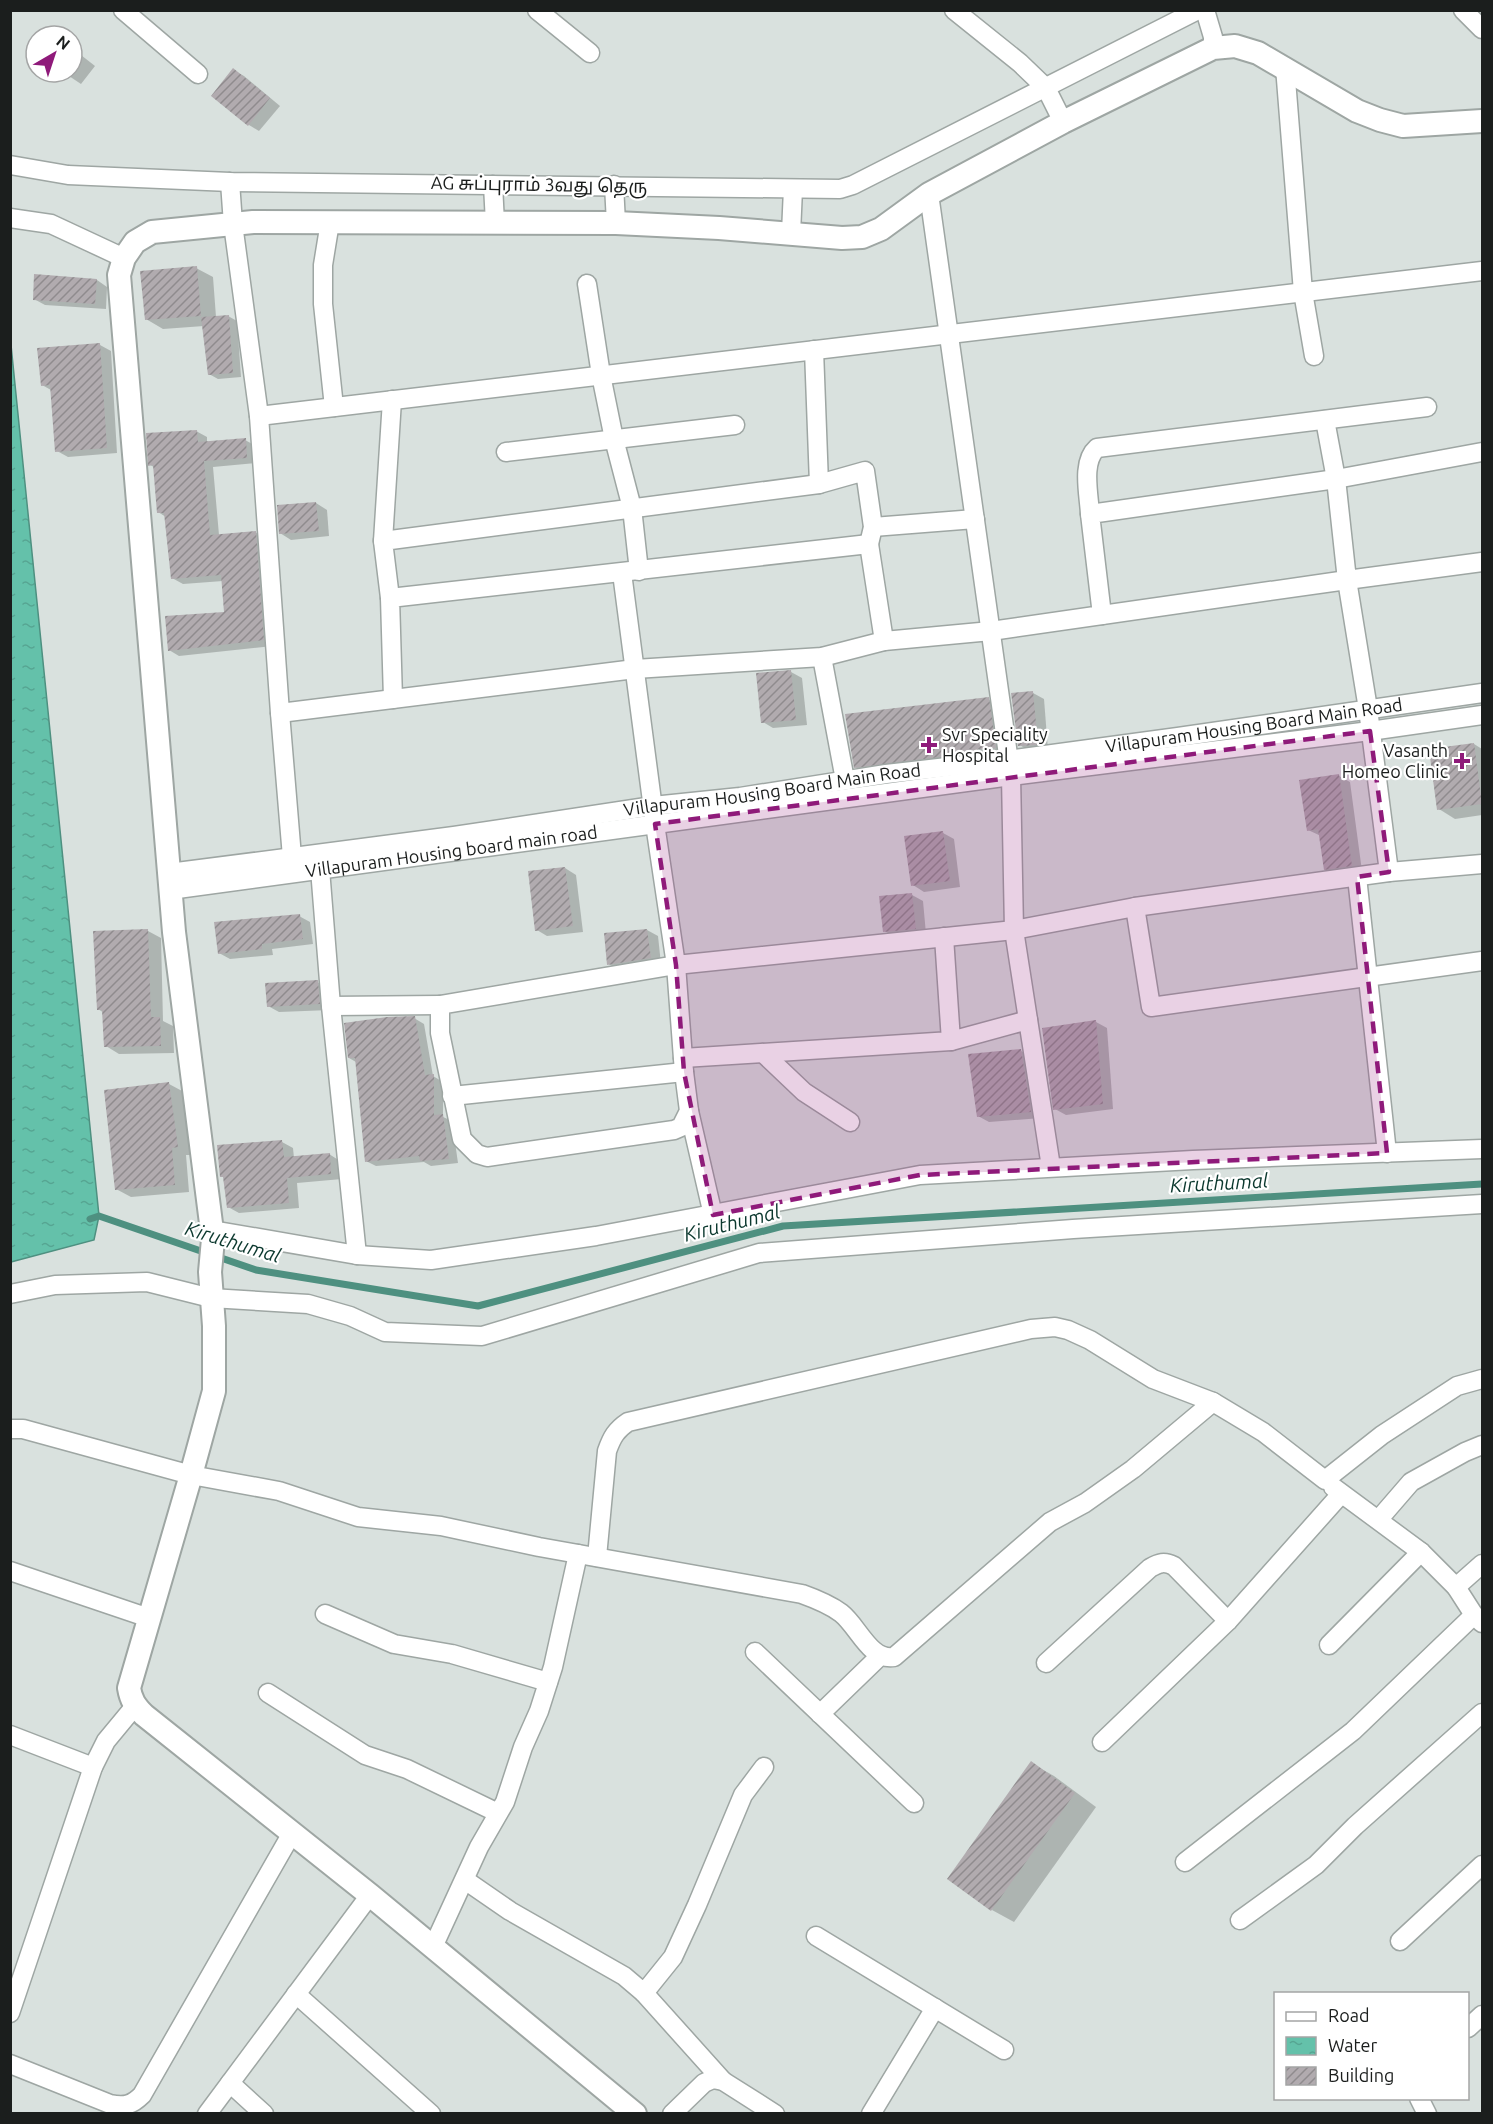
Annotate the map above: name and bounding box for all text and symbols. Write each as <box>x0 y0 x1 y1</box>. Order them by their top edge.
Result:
north arrow <box>24 24 84 84</box>
text: N <box>53 32 74 53</box>
street label: AG சுப்புராம் 3வது தெரு <box>431 172 647 199</box>
street label: Villapuram Housing Board Main Road <box>1104 694 1404 756</box>
place label: Svr Speciality Hospital <box>942 724 1048 765</box>
marker: Svr Speciality Hospital <box>920 736 938 754</box>
place label: Vasanth Homeo Clinic <box>1342 740 1448 781</box>
marker: Vasanth Homeo Clinic <box>1453 752 1471 770</box>
street label: Villapuram Housing Board Main Road <box>622 759 922 819</box>
street label: Villapuram Housing board main road <box>304 821 599 881</box>
water label: Kiruthumal <box>1169 1168 1269 1197</box>
water label: Kiruthumal <box>681 1199 783 1246</box>
water label: Kiruthumal <box>183 1216 284 1267</box>
legend <box>1274 1992 1469 2100</box>
text: Road <box>1328 2005 1370 2025</box>
text: Water <box>1328 2035 1378 2055</box>
text: Building <box>1328 2065 1394 2085</box>

